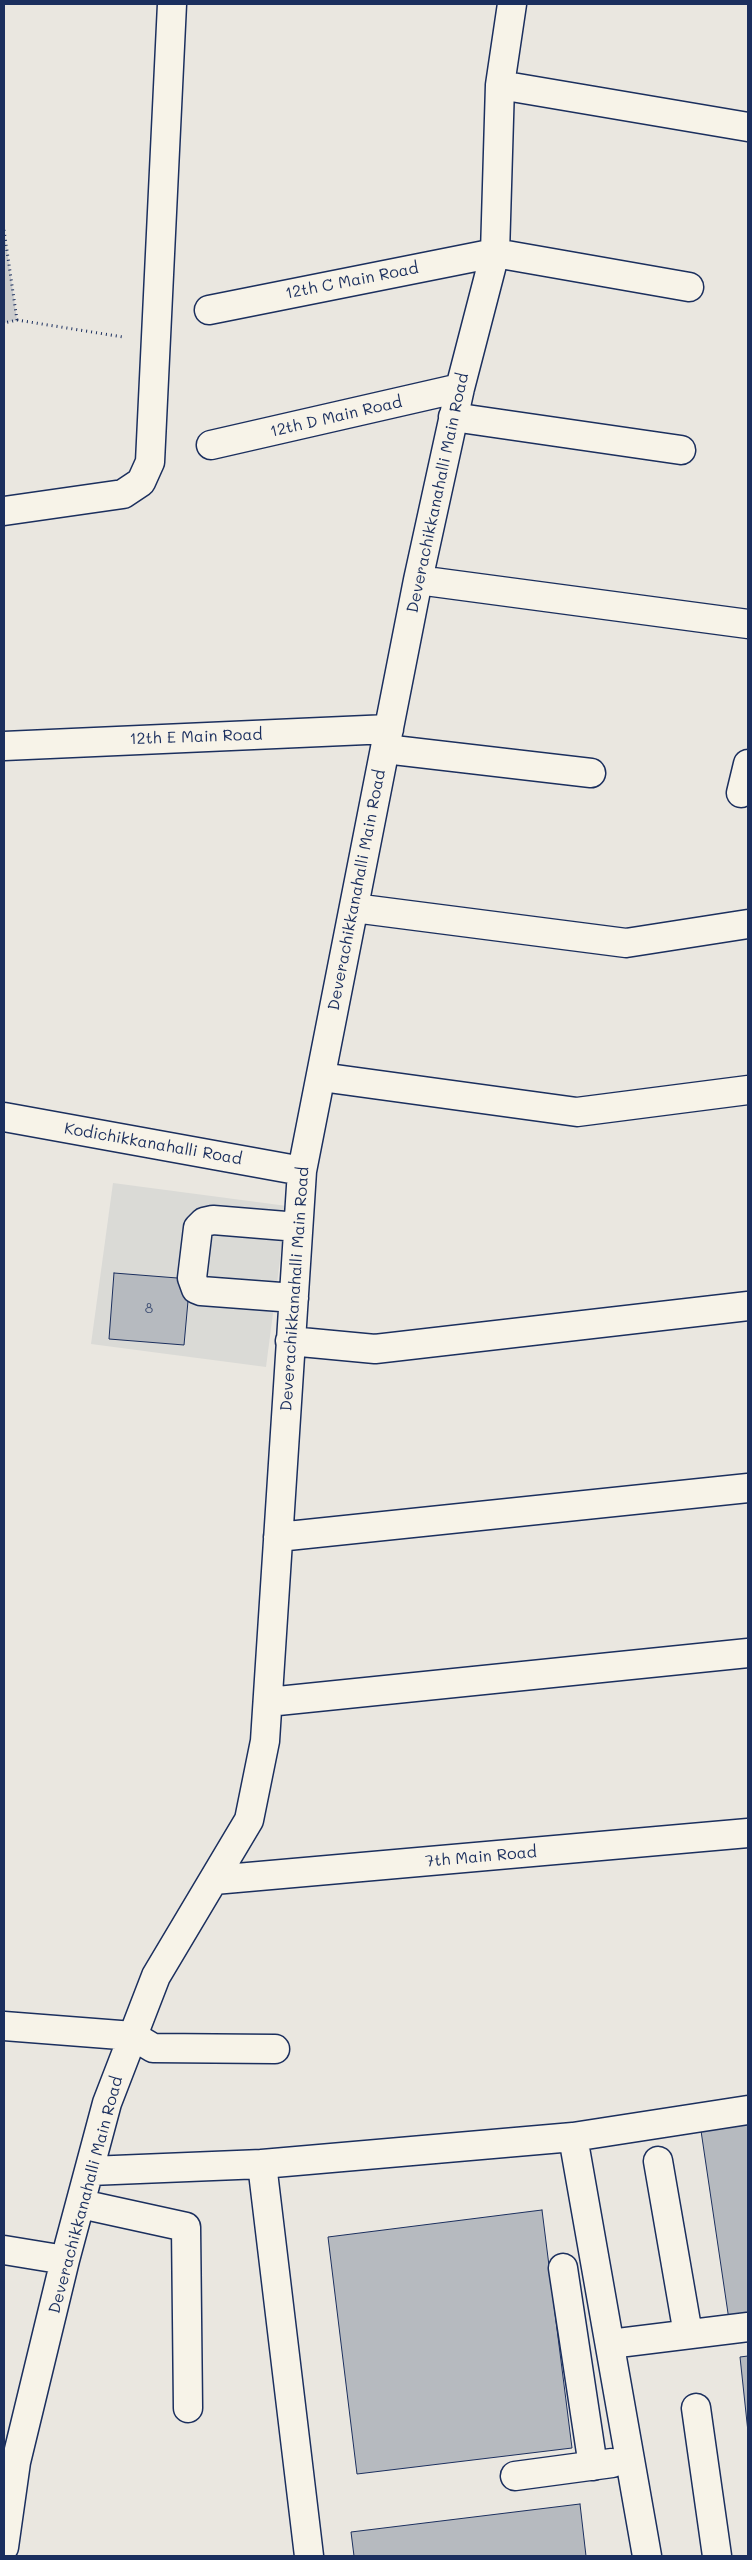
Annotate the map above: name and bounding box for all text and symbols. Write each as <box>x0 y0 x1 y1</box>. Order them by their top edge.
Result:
street label: 12th C Main Road <box>284 259 420 303</box>
street label: Deverachikkanahalli Main Road <box>403 371 473 615</box>
street label: 12th D Main Road <box>268 392 404 442</box>
street label: 12th E Main Road <box>129 725 263 749</box>
street label: Deverachikkanahalli Main Road <box>324 768 390 1012</box>
street label: Kodichikkanahalli Road <box>63 1119 243 1169</box>
street label: Deverachikkanahalli Main Road <box>277 1166 313 1412</box>
house number: 8 <box>145 1301 153 1317</box>
street label: 7th Main Road <box>425 1843 537 1871</box>
street label: Deverachikkanahalli Main Road <box>45 2074 127 2316</box>

